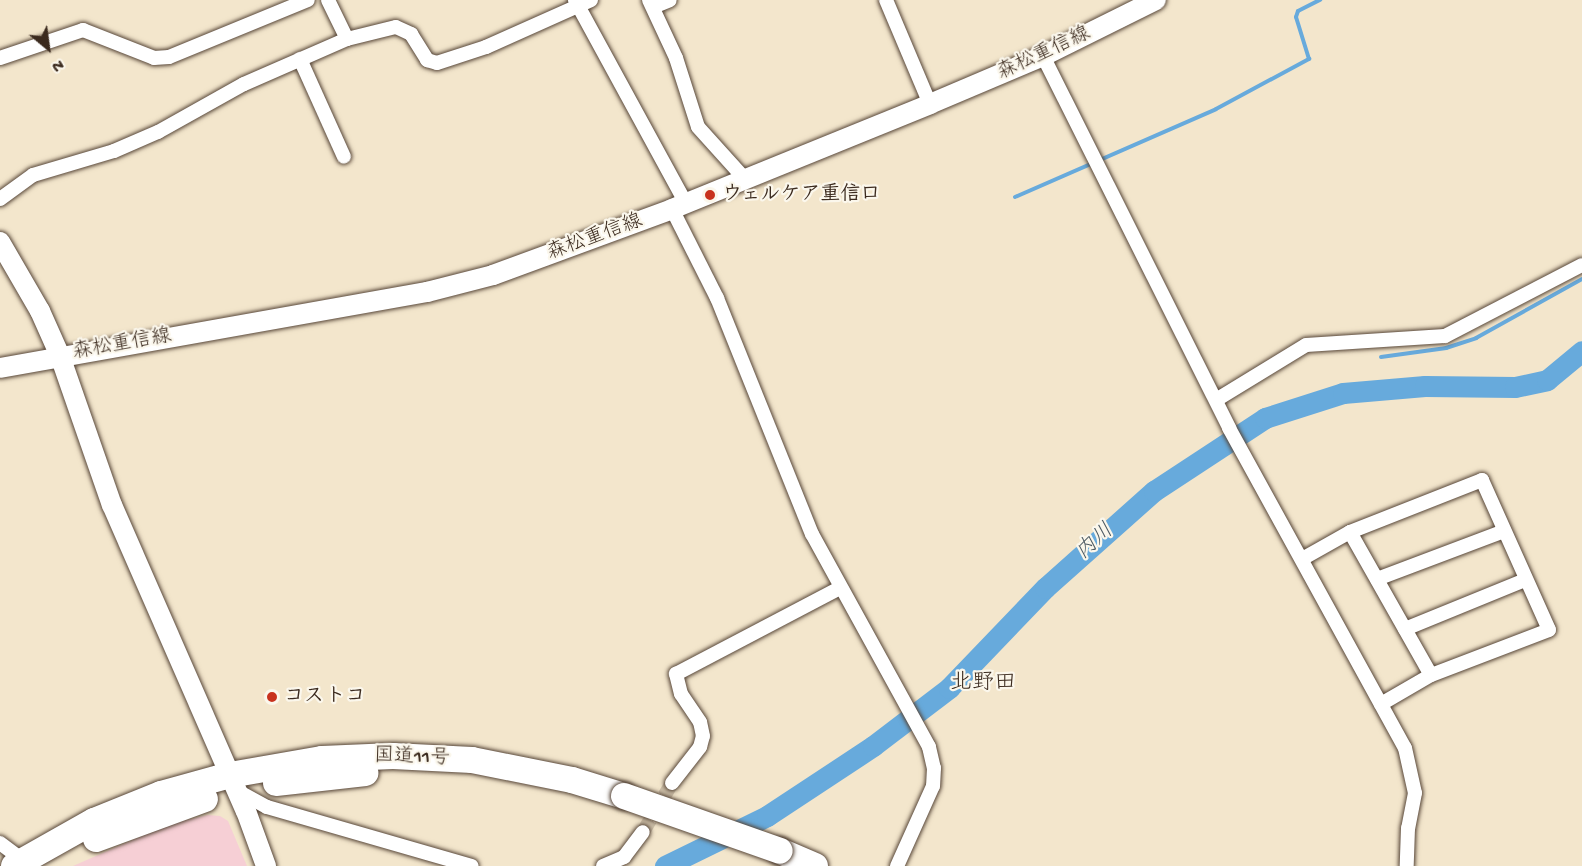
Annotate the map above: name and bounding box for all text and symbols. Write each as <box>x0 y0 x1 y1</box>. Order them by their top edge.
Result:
north arrow <box>18 18 78 78</box>
street label: 森松重信線 <box>994 22 1094 86</box>
text: N <box>48 53 66 75</box>
place label: ウェルケア重信口 <box>722 183 882 207</box>
marker: ウェルケア重信口 <box>703 188 717 202</box>
street label: 森松重信線 <box>544 210 646 266</box>
street label: 森松重信線 <box>71 324 173 366</box>
water label: 内川 <box>1072 520 1120 566</box>
district label: 北野田 <box>950 672 1016 698</box>
place label: コストコ <box>284 685 364 709</box>
marker: コストコ <box>265 690 279 704</box>
street label: 国道11号 <box>374 745 450 771</box>

